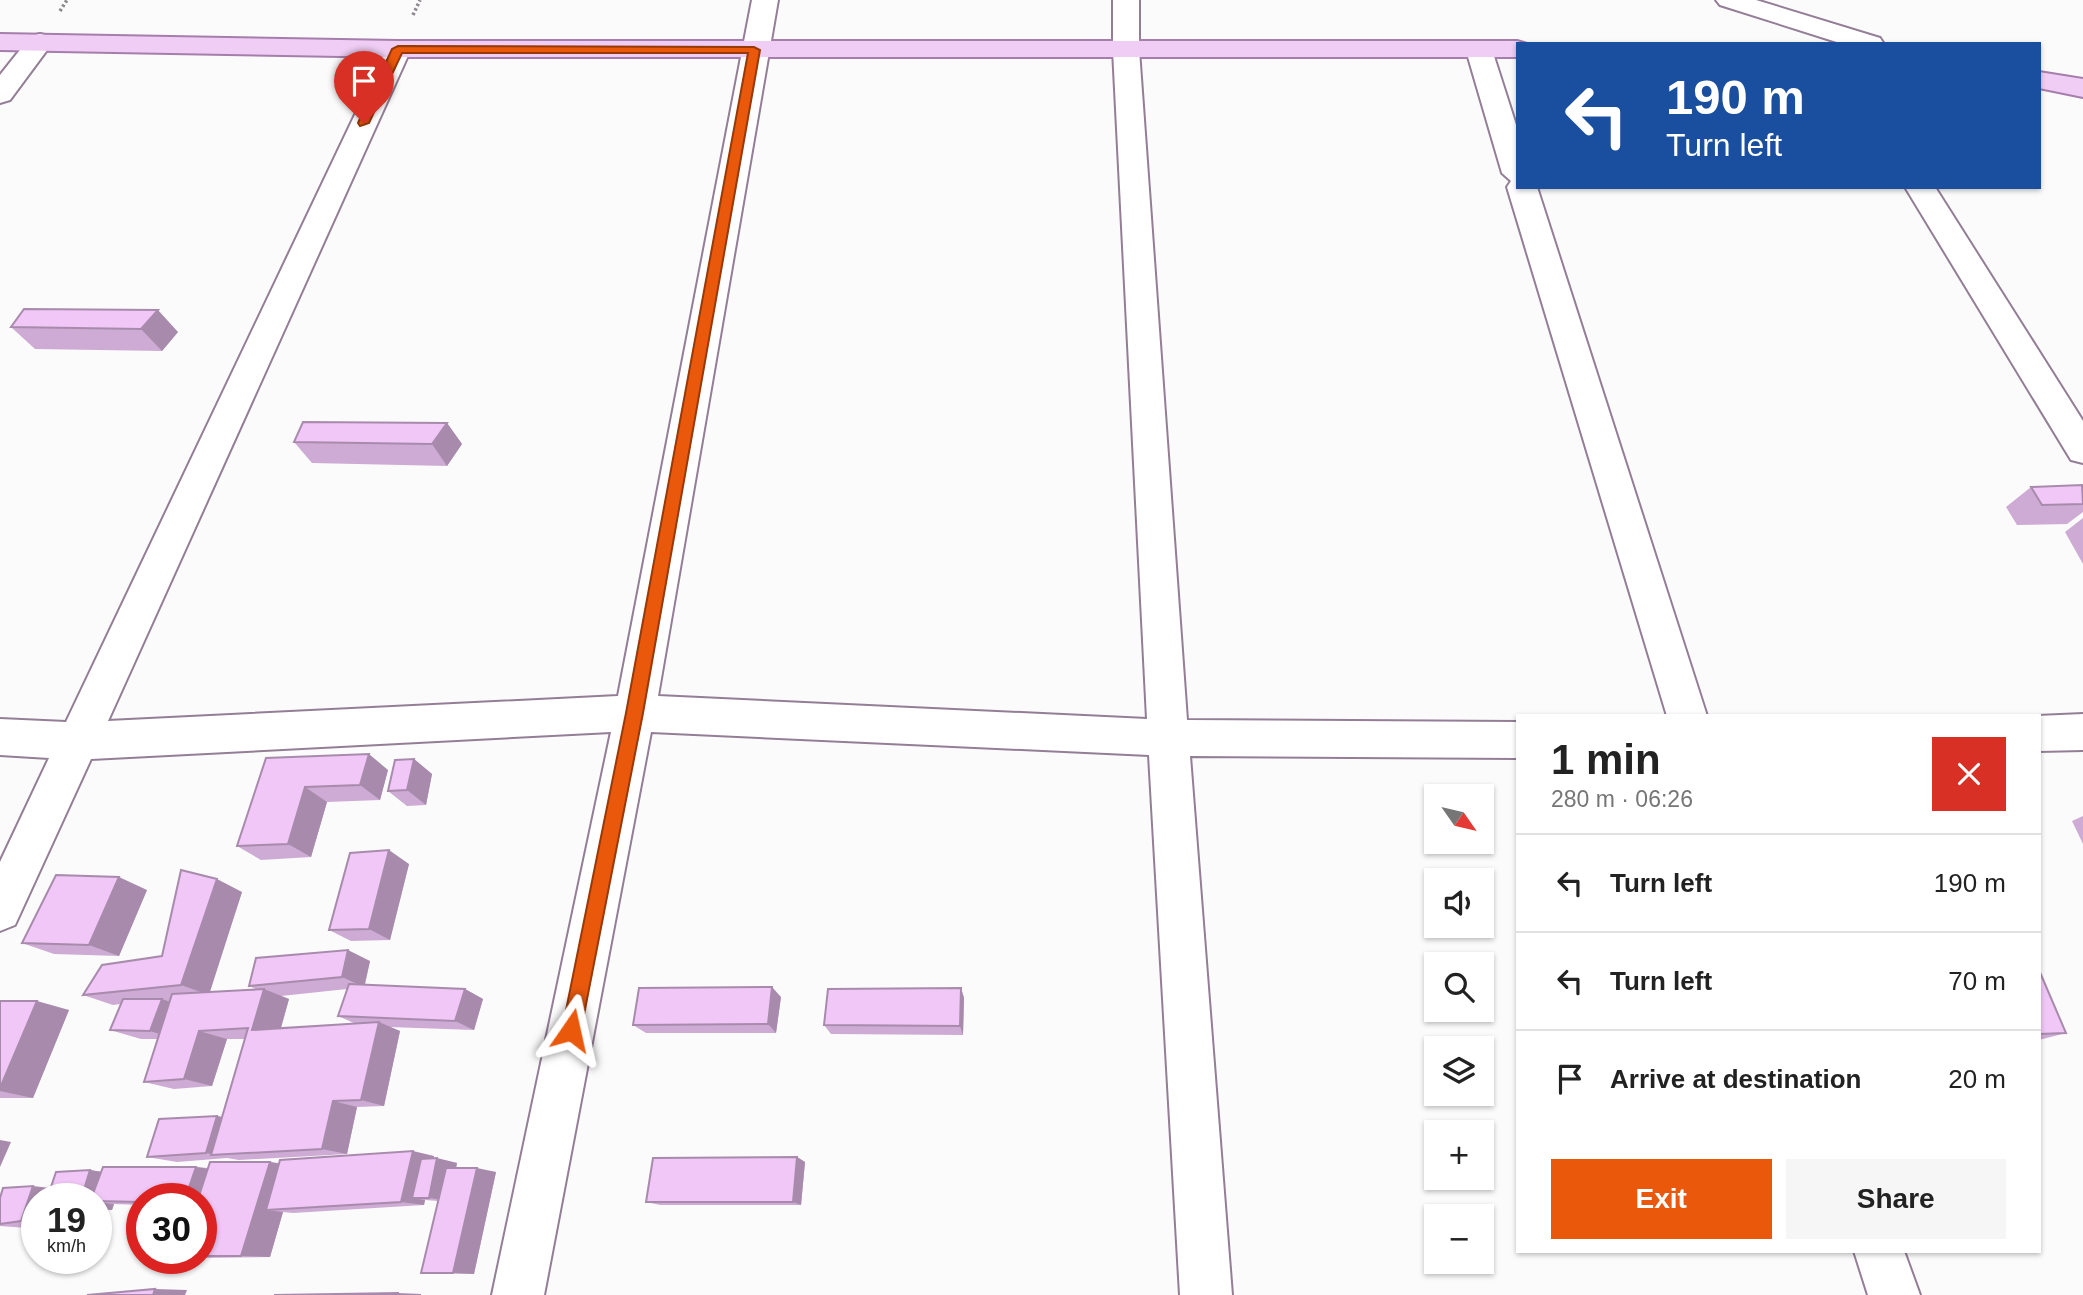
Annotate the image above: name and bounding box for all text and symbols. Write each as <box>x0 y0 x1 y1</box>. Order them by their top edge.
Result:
pin <box>334 51 394 123</box>
icon: arrive <box>345 62 383 100</box>
icon: left <box>1551 70 1642 161</box>
text: 190 m <box>1666 70 1805 124</box>
text: Turn left <box>1666 127 1782 163</box>
text: 1 min <box>1551 736 1661 783</box>
button: close <box>1932 737 2006 811</box>
north arrow <box>1424 784 1494 854</box>
map controls <box>1424 784 1494 1274</box>
text: 280 m · 06:26 <box>1551 786 1693 812</box>
icon: left <box>1551 864 1589 902</box>
button: sound <box>1424 868 1494 938</box>
text: Turn left <box>1610 868 1712 898</box>
text: 190 m <box>1934 868 2006 898</box>
button: search <box>1424 952 1494 1022</box>
icon: left <box>1551 962 1589 1000</box>
text: Turn left <box>1610 966 1712 996</box>
text: 70 m <box>1948 966 2006 996</box>
position arrow <box>534 993 608 1067</box>
button: layers <box>1424 1036 1494 1106</box>
icon: arrive <box>1551 1060 1589 1098</box>
text: Arrive at destination <box>1610 1064 1861 1094</box>
text: 20 m <box>1948 1064 2006 1094</box>
button: + <box>1424 1120 1494 1190</box>
button: Exit <box>1551 1159 1772 1239</box>
button: Share <box>1786 1159 2006 1239</box>
speed limit sign: 30 <box>126 1183 217 1274</box>
text: 19 <box>47 1200 86 1239</box>
button: − <box>1424 1204 1494 1274</box>
text: km/h <box>47 1236 86 1256</box>

